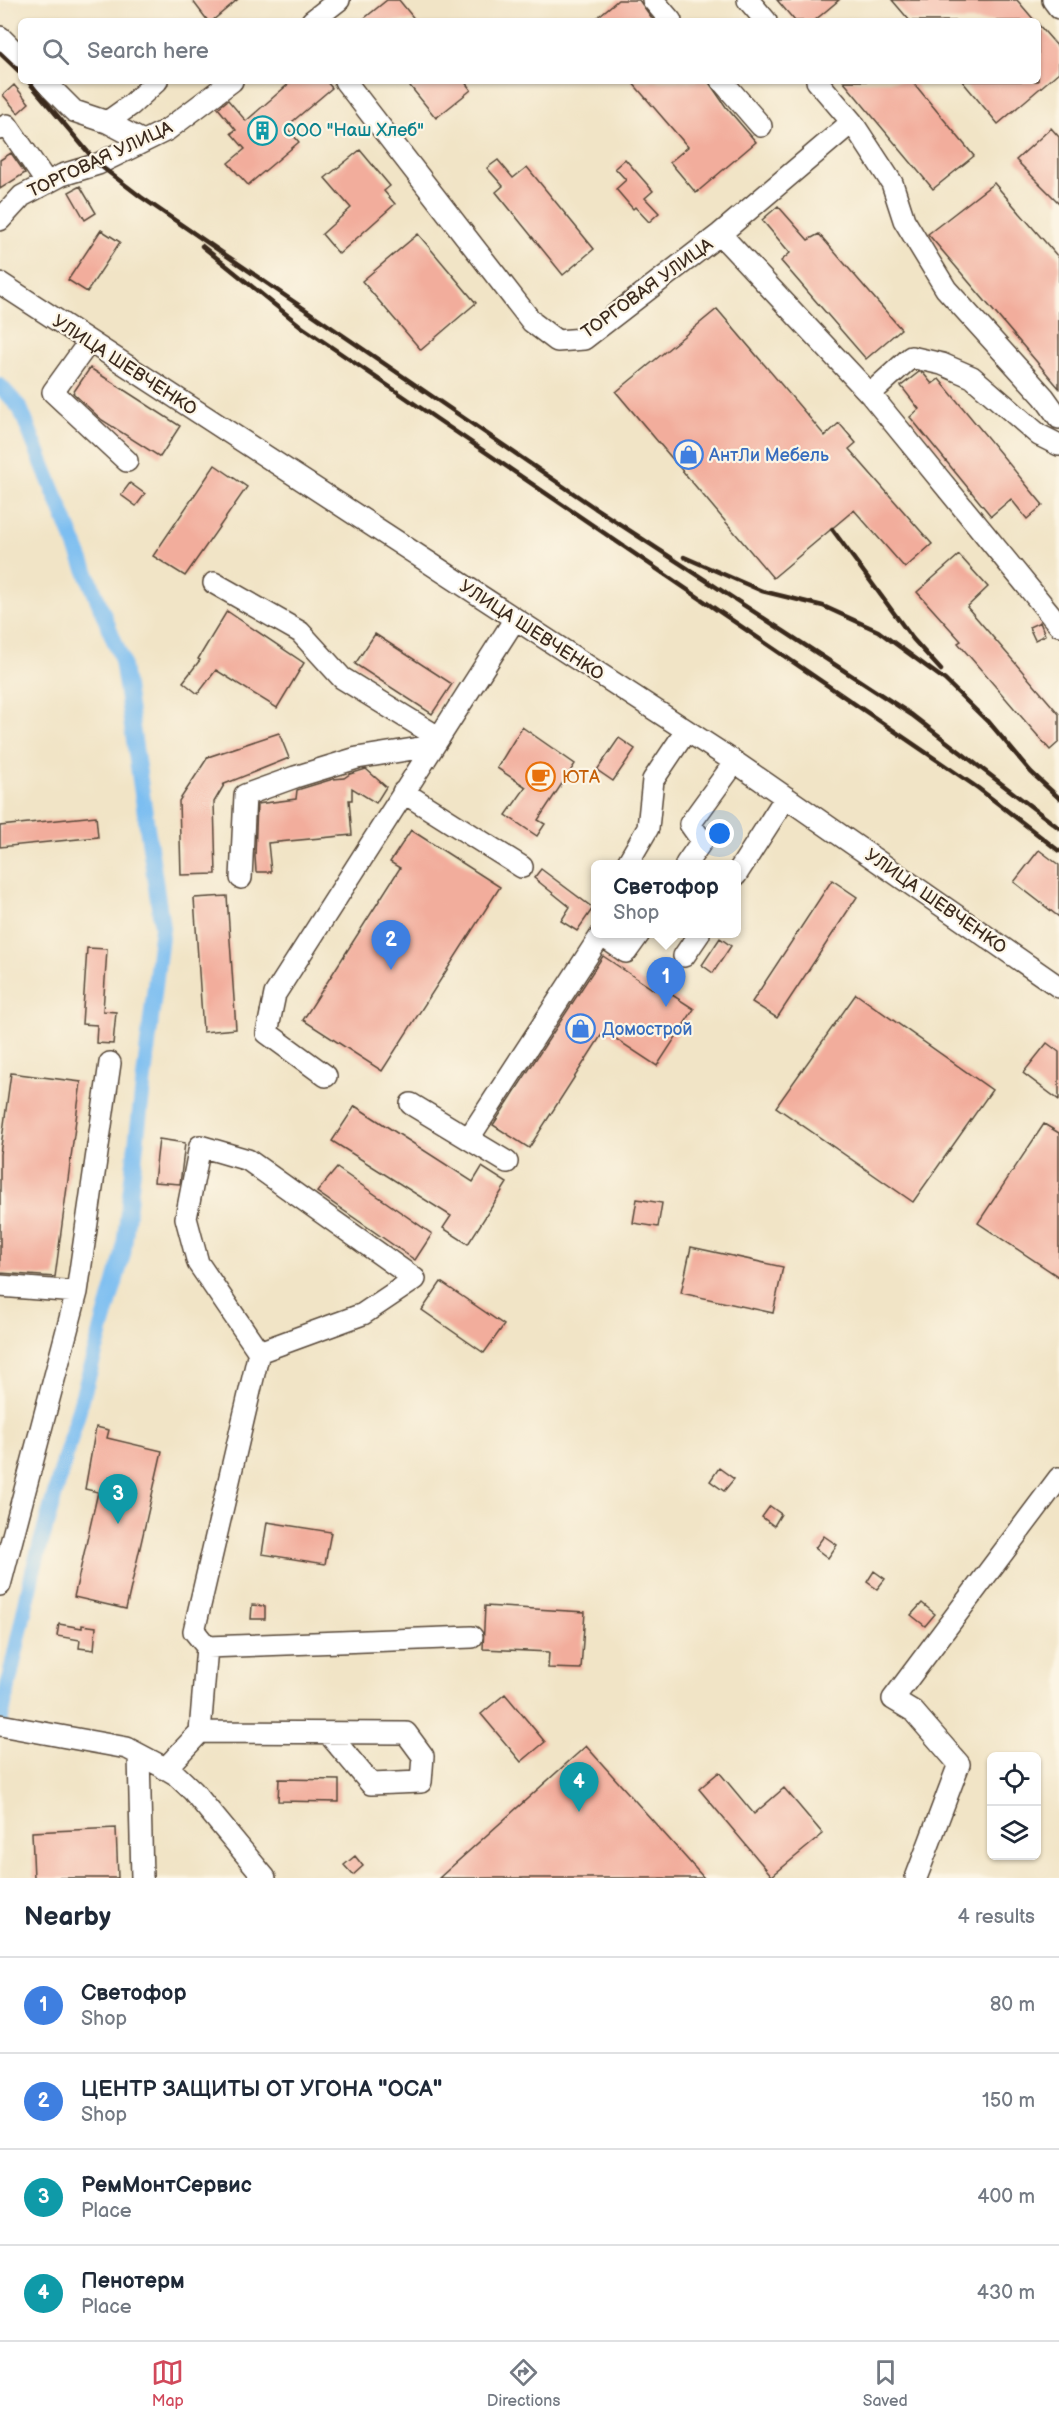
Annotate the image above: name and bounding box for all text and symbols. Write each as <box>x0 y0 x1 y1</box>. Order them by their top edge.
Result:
search box <box>18 18 1041 84</box>
icon: search <box>39 35 72 68</box>
text: Search here <box>87 38 209 65</box>
building icon: ООО "Наш Хлеб" <box>246 114 278 146</box>
street label: ТОРГОВАЯ УЛИЦА <box>25 117 176 202</box>
place label: ООО "Наш Хлеб" <box>283 120 424 141</box>
street label: ТОРГОВАЯ УЛИЦА <box>578 234 717 343</box>
street label: УЛИЦА ШЕВЧЕНКО <box>49 311 201 420</box>
shop icon: АнтЛи Мебель <box>672 439 704 471</box>
place label: АнтЛи Мебель <box>708 445 829 466</box>
street label: УЛИЦА ШЕВЧЕНКО <box>456 576 608 685</box>
cafe icon: ЮТА <box>525 761 557 793</box>
place label: ЮТА <box>562 767 600 788</box>
your location <box>705 819 734 848</box>
street label: УЛИЦА ШЕВЧЕНКО <box>861 845 1011 958</box>
popup <box>591 860 741 938</box>
text: Светофор <box>613 874 719 901</box>
text: Shop <box>613 901 659 925</box>
pin: 2 <box>372 920 410 970</box>
pin: 1 <box>646 958 686 1007</box>
shop icon: Домострой <box>565 1013 597 1045</box>
place label: Домострой <box>602 1019 692 1040</box>
pin: 3 <box>98 1474 138 1524</box>
map controls <box>987 1752 1041 1860</box>
button: locate <box>987 1752 1041 1806</box>
pin: 4 <box>560 1762 598 1812</box>
button: layers <box>987 1806 1041 1860</box>
text: Nearby <box>24 1902 111 1933</box>
text: 4 results <box>957 1905 1035 1929</box>
text: Светофор <box>81 1980 186 2007</box>
text: 1 <box>39 1993 48 2017</box>
text: 80 m <box>990 1993 1035 2017</box>
text: Shop <box>81 2007 127 2031</box>
text: ЦЕНТР ЗАЩИТЫ ОТ УГОНА "ОСА" <box>81 2076 442 2103</box>
text: 2 <box>38 2089 49 2113</box>
text: 150 m <box>982 2089 1035 2113</box>
text: Shop <box>81 2103 127 2127</box>
text: РемМонтСервис <box>81 2172 252 2199</box>
text: 3 <box>38 2185 49 2209</box>
text: 400 m <box>977 2185 1035 2209</box>
text: Place <box>81 2199 132 2223</box>
text: Пенотерм <box>81 2268 185 2295</box>
text: 4 <box>38 2281 49 2305</box>
text: 430 m <box>977 2281 1035 2305</box>
text: Place <box>81 2295 132 2319</box>
tab: Map <box>151 2356 184 2411</box>
tab: Directions <box>487 2356 560 2411</box>
tab: Saved <box>863 2356 908 2411</box>

